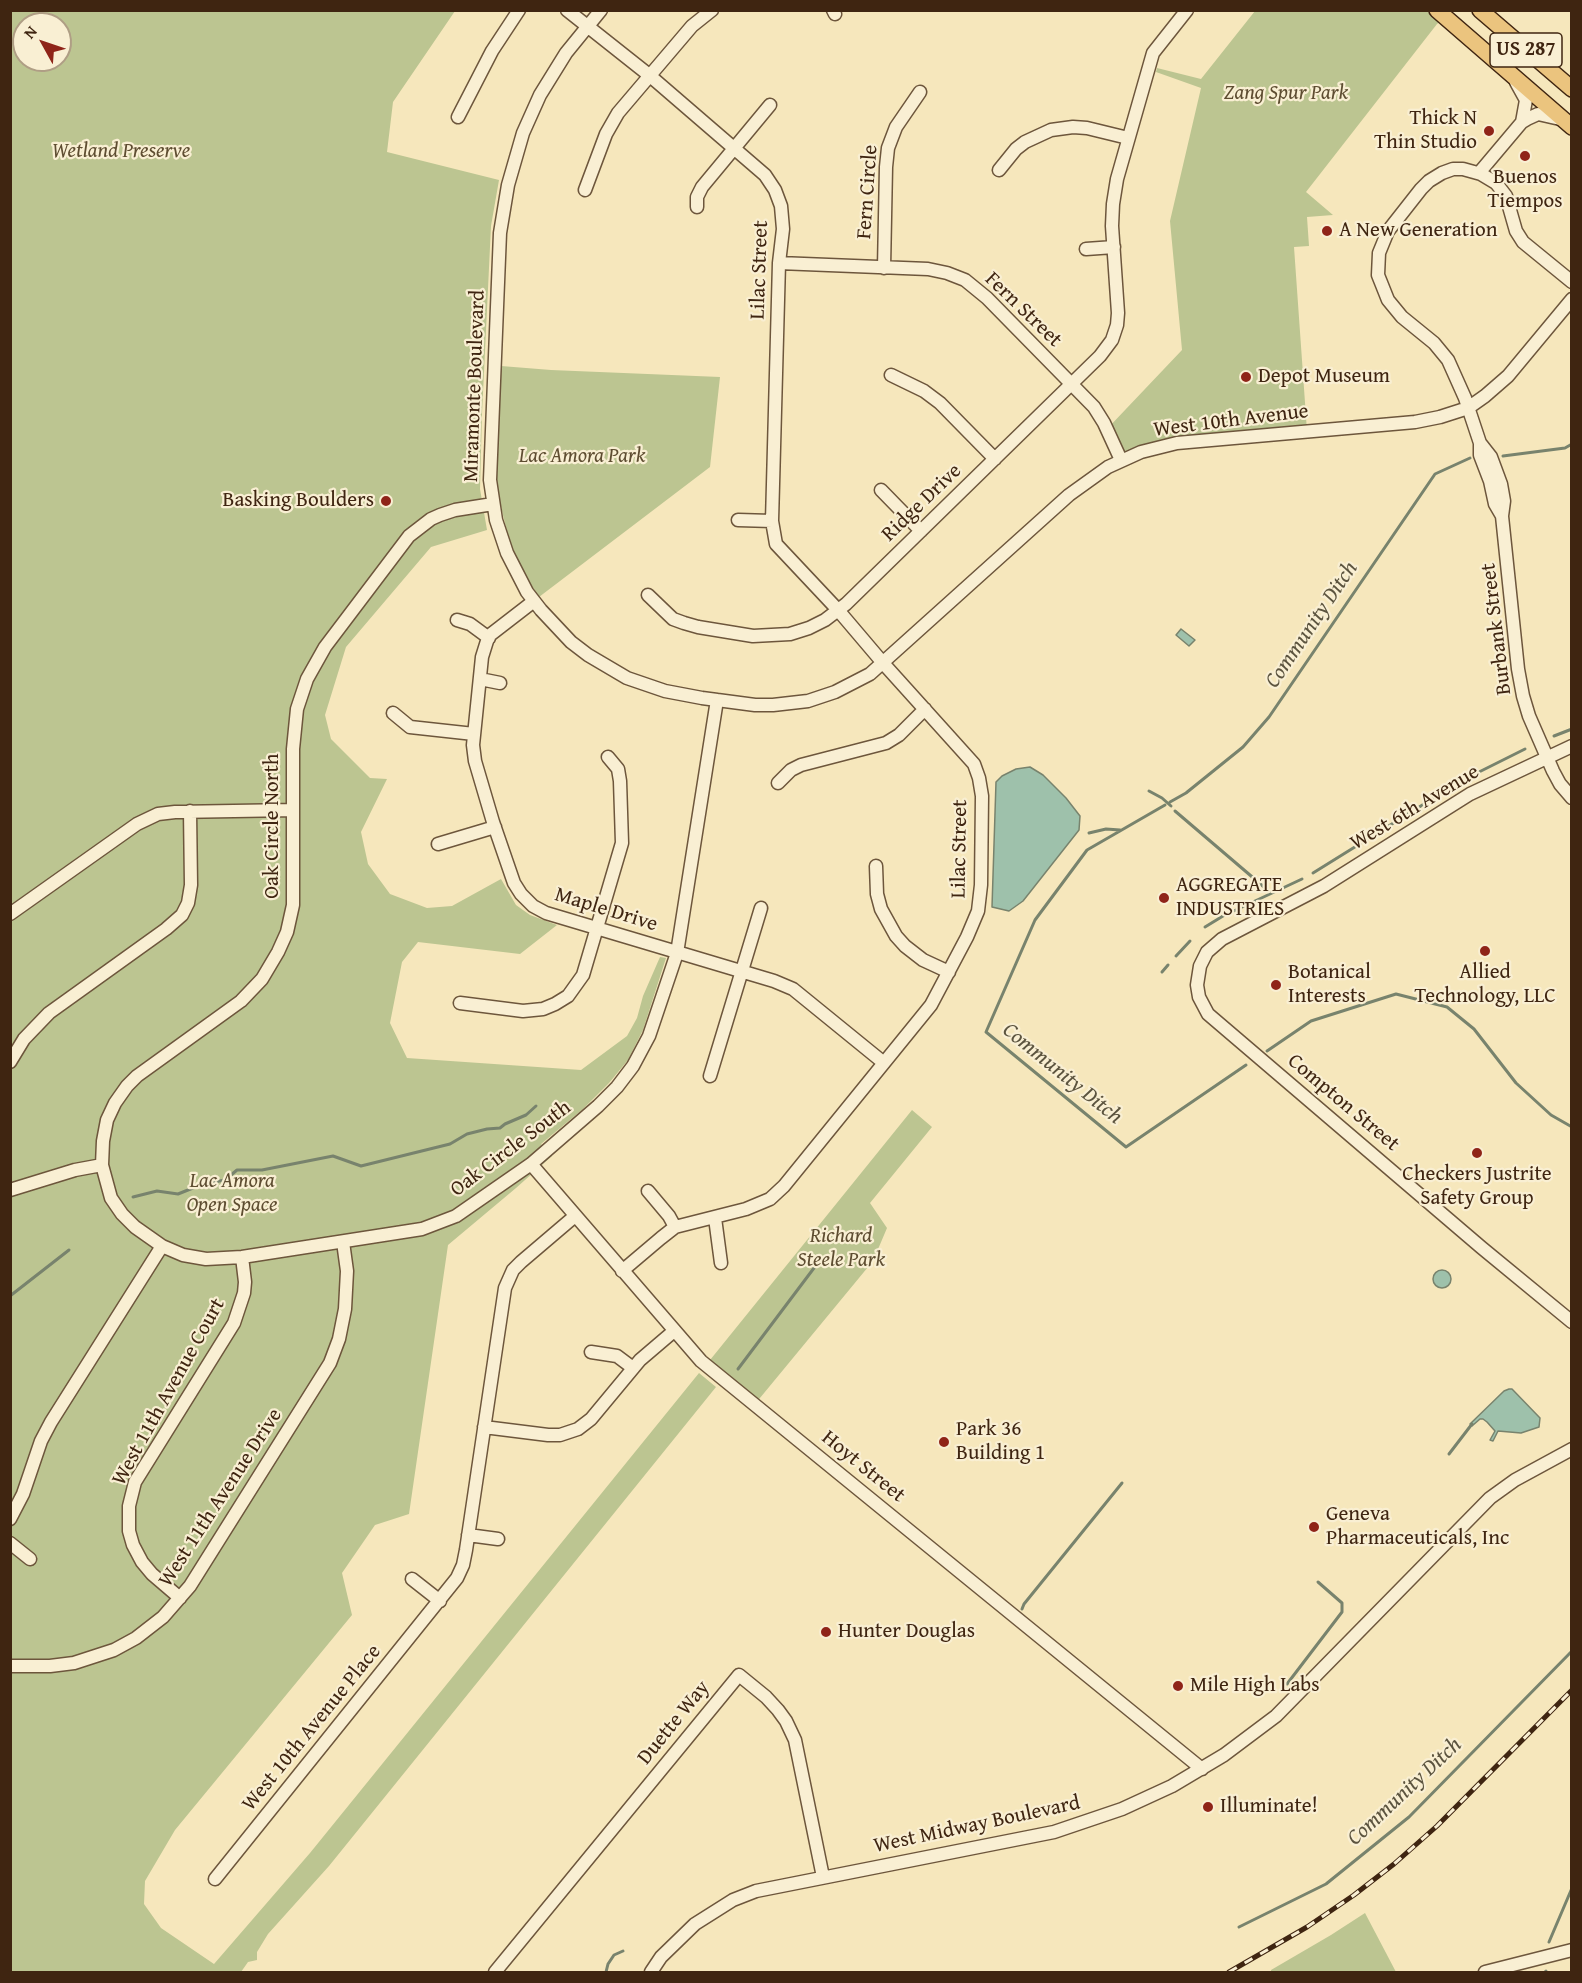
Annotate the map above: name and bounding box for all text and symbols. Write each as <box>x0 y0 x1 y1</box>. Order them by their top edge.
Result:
north arrow <box>12 12 72 72</box>
text: N <box>17 20 42 44</box>
road number: US 287 <box>1490 33 1562 67</box>
park label: Zang Spur Park <box>1224 81 1348 107</box>
place label: Thick N Thin Studio <box>1374 106 1477 156</box>
marker: Thick N Thin Studio <box>1482 124 1496 138</box>
park label: Wetland Preserve <box>52 139 190 165</box>
street label: Fern Circle <box>852 144 884 240</box>
marker: Buenos Tiempos <box>1518 149 1532 163</box>
place label: Buenos Tiempos <box>1487 165 1563 215</box>
place label: A New Generation <box>1339 218 1498 244</box>
street label: Lilac Street <box>746 220 774 320</box>
marker: A New Generation <box>1320 224 1334 238</box>
street label: Fern Street <box>979 267 1067 353</box>
street label: Miramonte Boulevard <box>459 289 491 483</box>
place label: Depot Museum <box>1258 364 1390 390</box>
marker: Depot Museum <box>1239 370 1253 384</box>
street label: West 10th Avenue <box>1152 399 1310 443</box>
park label: Lac Amora Park <box>519 444 645 470</box>
street label: Ridge Drive <box>877 459 967 547</box>
place label: Basking Boulders <box>222 488 374 514</box>
marker: Basking Boulders <box>379 494 393 508</box>
water label: Community Ditch <box>1260 557 1364 693</box>
street label: Burbank Street <box>1476 561 1518 697</box>
street label: Oak Circle North <box>260 753 286 899</box>
street label: West 6th Avenue <box>1346 760 1484 856</box>
street label: Lilac Street <box>947 799 973 899</box>
place label: AGGREGATE INDUSTRIES <box>1176 873 1284 923</box>
street label: Maple Drive <box>552 882 660 938</box>
marker: AGGREGATE INDUSTRIES <box>1157 891 1171 905</box>
marker: Allied Technology, LLC <box>1478 944 1492 958</box>
place label: Botanical Interests <box>1288 960 1371 1010</box>
place label: Allied Technology, LLC <box>1414 960 1556 1010</box>
marker: Botanical Interests <box>1269 978 1283 992</box>
water label: Community Ditch <box>997 1018 1127 1130</box>
street label: Compton Street <box>1282 1049 1404 1157</box>
street label: Oak Circle South <box>446 1095 576 1203</box>
marker: Checkers Justrite Safety Group <box>1470 1146 1484 1160</box>
place label: Checkers Justrite Safety Group <box>1402 1162 1552 1212</box>
park label: Lac Amora Open Space <box>186 1169 278 1219</box>
park label: Richard Steele Park <box>797 1224 885 1274</box>
street label: West 11th Avenue Court <box>107 1294 231 1490</box>
street label: West 11th Avenue Drive <box>154 1404 288 1592</box>
place label: Park 36 Building 1 <box>956 1417 1045 1467</box>
street label: Hoyt Street <box>816 1426 910 1508</box>
marker: Park 36 Building 1 <box>937 1435 951 1449</box>
place label: Geneva Pharmaceuticals, Inc <box>1326 1502 1509 1552</box>
marker: Geneva Pharmaceuticals, Inc <box>1307 1520 1321 1534</box>
place label: Hunter Douglas <box>838 1619 975 1645</box>
marker: Hunter Douglas <box>819 1625 833 1639</box>
street label: West 10th Avenue Place <box>237 1640 387 1816</box>
place label: Mile High Labs <box>1190 1673 1320 1699</box>
street label: Duette Way <box>633 1676 715 1770</box>
marker: Mile High Labs <box>1171 1679 1185 1693</box>
water label: Community Ditch <box>1342 1732 1468 1852</box>
street label: West Midway Boulevard <box>871 1791 1083 1859</box>
place label: Illuminate! <box>1220 1794 1318 1820</box>
marker: Illuminate! <box>1201 1800 1215 1814</box>

